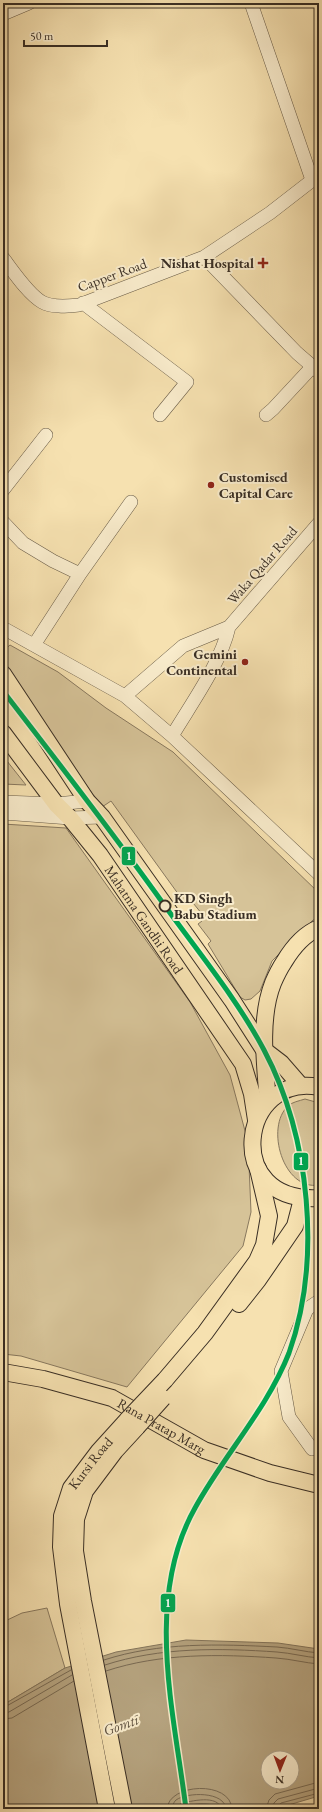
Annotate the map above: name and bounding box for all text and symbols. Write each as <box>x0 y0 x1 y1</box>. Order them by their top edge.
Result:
scale bar <box>24 22 107 48</box>
text: 50 m <box>30 28 54 44</box>
street label: Capper Road <box>75 254 150 296</box>
place label: Nishat Hospital <box>161 254 254 272</box>
marker: Nishat Hospital <box>257 257 269 269</box>
place label: Customised Capital Care <box>219 468 293 502</box>
marker: Customised Capital Care <box>206 480 216 490</box>
street label: Waka Qadar Road <box>223 522 301 608</box>
place label: Gemini Continental <box>166 645 237 679</box>
marker: Gemini Continental <box>240 657 250 667</box>
line badge: 1 <box>121 846 136 866</box>
text: 1 <box>126 849 132 863</box>
street label: Mahatma Gandhi Road <box>101 862 188 978</box>
place label: KD Singh Babu Stadium <box>174 889 257 923</box>
marker: KD Singh Babu Stadium <box>158 899 172 913</box>
line badge: 1 <box>293 1152 309 1171</box>
text: 1 <box>298 1154 304 1168</box>
street label: Rana Pratap Marg <box>114 1394 209 1458</box>
street label: Kursi Road <box>64 1432 117 1493</box>
line badge: 1 <box>160 1593 176 1613</box>
text: 1 <box>165 1596 171 1610</box>
water label: Gomtī <box>100 1709 143 1740</box>
north arrow <box>260 1750 300 1790</box>
text: N <box>275 1773 284 1787</box>

